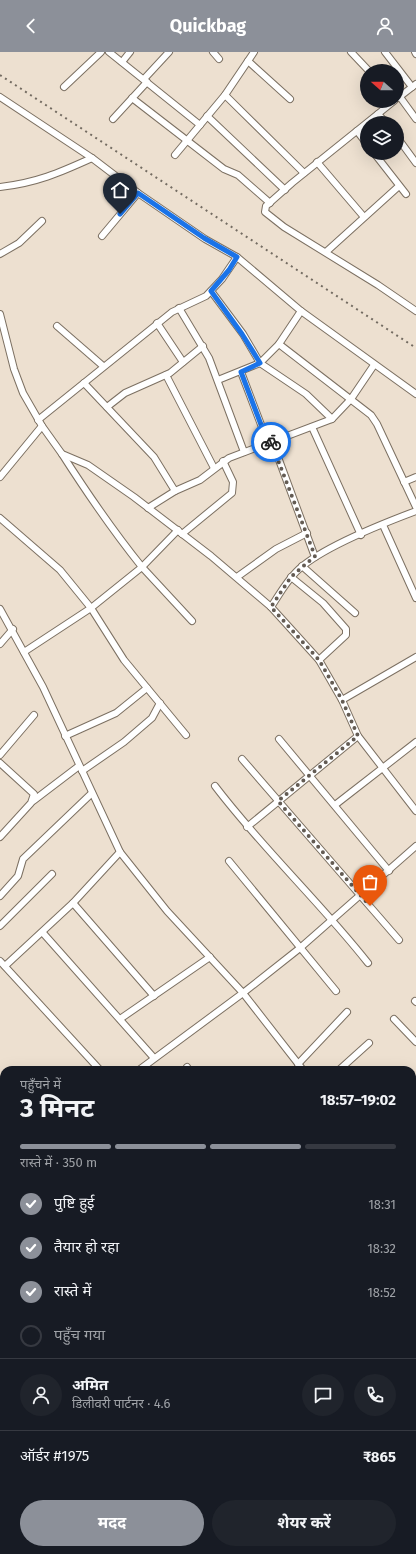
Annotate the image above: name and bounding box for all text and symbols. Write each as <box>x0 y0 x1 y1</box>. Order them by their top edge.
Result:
icon: back <box>20 15 42 37</box>
text: Quickbag <box>170 15 246 37</box>
icon: person <box>374 15 396 37</box>
north arrow <box>360 64 404 108</box>
map controls <box>360 64 404 160</box>
button: layers <box>360 116 404 160</box>
pin <box>103 173 137 214</box>
icon: home <box>109 179 131 201</box>
courier <box>251 422 291 462</box>
icon: bike <box>260 431 282 453</box>
pin <box>353 865 387 906</box>
icon: bag <box>359 871 381 893</box>
text: पहुँचने में <box>20 1077 61 1092</box>
text: 18:57–19:02 <box>320 1091 396 1109</box>
text: 3 मिनट <box>20 1093 94 1124</box>
text: रास्ते में · 350 m <box>20 1155 97 1170</box>
icon: check <box>20 1193 42 1215</box>
text: पुष्टि हुई <box>54 1194 94 1212</box>
text: 18:31 <box>368 1197 396 1212</box>
icon: check <box>20 1237 42 1259</box>
text: तैयार हो रहा <box>54 1238 119 1256</box>
text: 18:32 <box>367 1241 396 1256</box>
icon: check <box>20 1281 42 1303</box>
text: रास्ते में <box>54 1282 91 1300</box>
text: 18:52 <box>367 1285 396 1300</box>
text: पहुँच गया <box>54 1326 105 1344</box>
button: person <box>20 1374 62 1416</box>
button: chat <box>302 1374 344 1416</box>
button: phone <box>354 1374 396 1416</box>
text: अमित <box>72 1376 108 1394</box>
text: डिलीवरी पार्टनर · 4.6 <box>72 1396 171 1411</box>
text: ऑर्डर #1975 <box>20 1447 89 1465</box>
text: ₹865 <box>363 1448 396 1466</box>
button: मदद <box>20 1500 204 1546</box>
button: शेयर करें <box>212 1500 396 1546</box>

